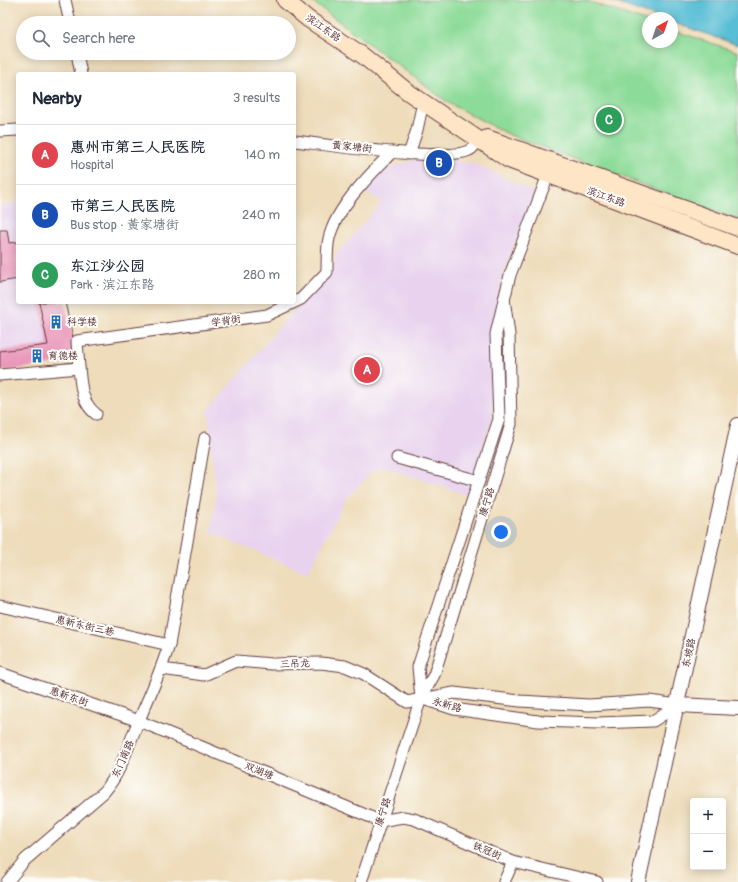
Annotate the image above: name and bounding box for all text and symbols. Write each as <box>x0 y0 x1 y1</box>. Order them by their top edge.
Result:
street label: 滨江东路 <box>303 12 343 44</box>
north arrow <box>642 12 678 48</box>
search box <box>16 16 296 60</box>
icon: search <box>30 27 52 49</box>
text: Search here <box>62 29 135 48</box>
text: Nearby <box>32 88 81 109</box>
text: 3 results <box>233 90 280 106</box>
pin: C <box>596 105 622 135</box>
text: 惠州市第三人民医院 <box>70 138 205 157</box>
street label: 黄家塘街 <box>331 139 373 155</box>
text: A <box>41 147 49 163</box>
text: 140 m <box>244 147 280 163</box>
pin: B <box>426 148 452 178</box>
text: Hospital <box>70 157 114 173</box>
street label: 滨江东路 <box>585 185 627 209</box>
text: 市第三人民医院 <box>70 197 175 216</box>
text: B <box>41 207 49 223</box>
text: 240 m <box>242 207 280 223</box>
text: Bus stop · 黄家塘街 <box>70 217 179 233</box>
text: 东江沙公园 <box>70 257 145 276</box>
text: C <box>41 267 49 283</box>
text: 280 m <box>243 267 280 283</box>
text: Park · 滨江东路 <box>70 277 155 293</box>
street label: 学背街 <box>210 313 242 329</box>
building icon: 科学楼 <box>48 314 64 330</box>
place label: 科学楼 <box>67 316 97 328</box>
building icon: 育德楼 <box>29 348 45 364</box>
place label: 育德楼 <box>48 350 78 362</box>
pin: A <box>354 355 380 385</box>
street label: 康宁路 <box>477 486 497 518</box>
your location <box>491 522 511 542</box>
street label: 惠新东街三巷 <box>54 613 117 639</box>
street label: 东坡路 <box>680 637 698 669</box>
street label: 三吊龙 <box>280 657 310 671</box>
street label: 惠新东街 <box>48 685 90 709</box>
street label: 永新路 <box>431 695 463 715</box>
street label: 东门南路 <box>109 738 137 780</box>
street label: 双湖塘 <box>243 760 275 782</box>
street label: 康宁路 <box>373 796 393 828</box>
map controls <box>690 798 726 870</box>
button: + <box>690 798 726 834</box>
button: − <box>690 834 726 870</box>
street label: 铁冠街 <box>471 840 503 862</box>

